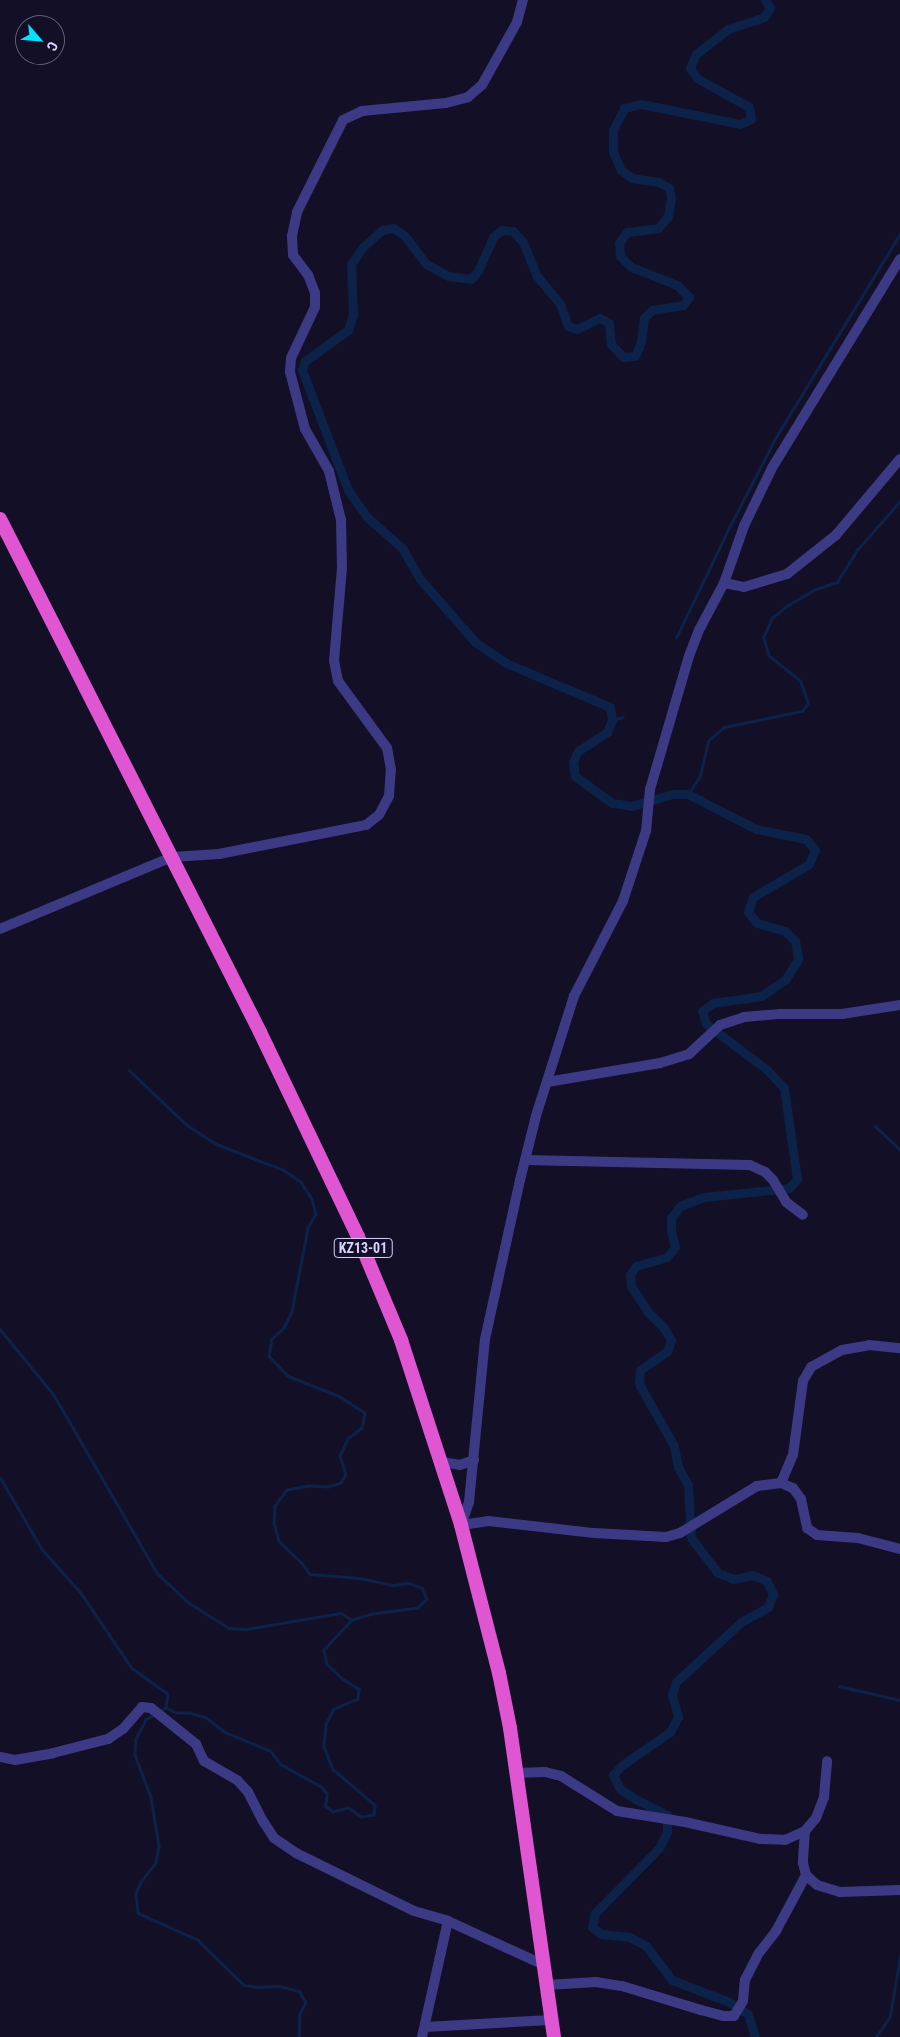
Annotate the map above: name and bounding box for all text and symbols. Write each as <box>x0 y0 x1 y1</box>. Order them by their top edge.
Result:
north arrow <box>15 15 65 65</box>
text: С <box>44 39 61 54</box>
road number: KZ13-01 <box>333 1236 393 1260</box>

